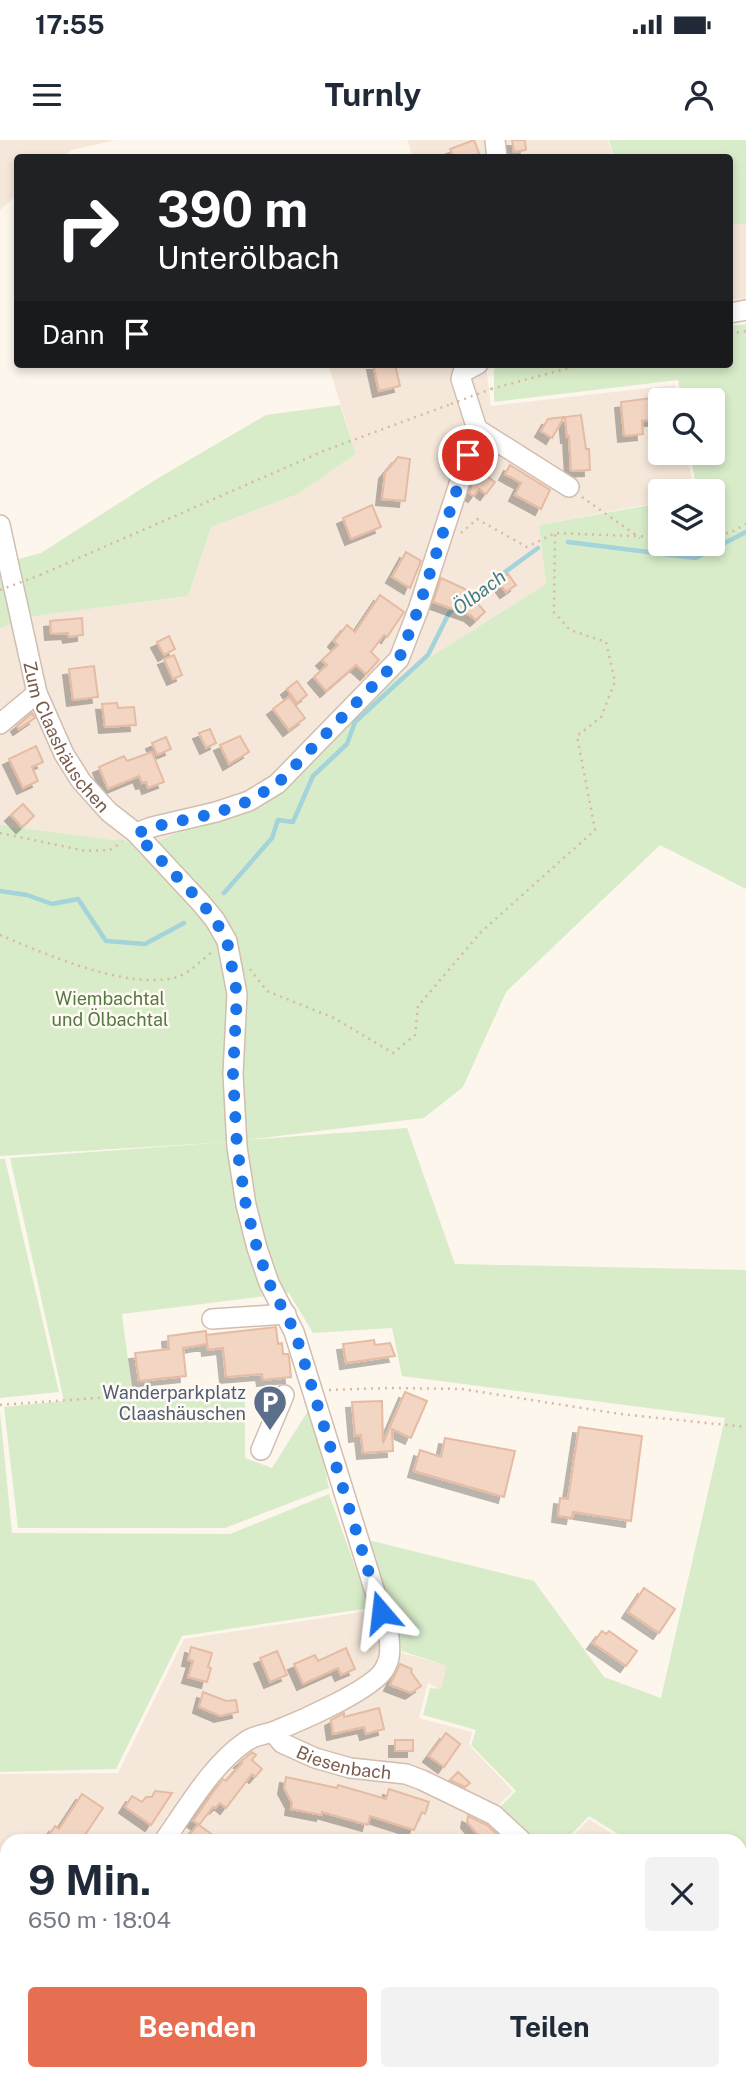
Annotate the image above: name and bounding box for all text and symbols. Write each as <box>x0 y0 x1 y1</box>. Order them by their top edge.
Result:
text: 17:55 <box>35 9 105 40</box>
icon: menu <box>28 76 66 114</box>
text: Turnly <box>325 76 421 113</box>
icon: person <box>680 76 718 114</box>
text: 390 m <box>157 180 308 238</box>
icon: right <box>42 182 133 273</box>
text: Unterölbach <box>157 239 339 276</box>
icon: arrive <box>118 315 156 353</box>
text: Dann <box>42 319 104 350</box>
map controls <box>648 388 725 556</box>
button: search <box>648 388 725 465</box>
pin <box>438 425 498 485</box>
icon: arrive <box>449 436 487 474</box>
button: layers <box>648 479 725 556</box>
water label: Ölbach <box>448 565 510 619</box>
street label: Zum Claashäuschen <box>20 659 114 816</box>
park label: Wiembachtal und Ölbachtal <box>51 988 169 1030</box>
place label: Wanderparkplatz Claashäuschen <box>102 1382 246 1424</box>
parking icon: Wanderparkplatz Claashäuschen <box>251 1383 289 1432</box>
position arrow <box>344 1575 418 1649</box>
street label: Biesenbach <box>293 1741 393 1783</box>
text: 9 Min. <box>28 1855 151 1904</box>
button: close <box>645 1857 719 1931</box>
text: 650 m · 18:04 <box>28 1906 171 1933</box>
button: Beenden <box>28 1987 367 2067</box>
button: Teilen <box>381 1987 719 2067</box>

